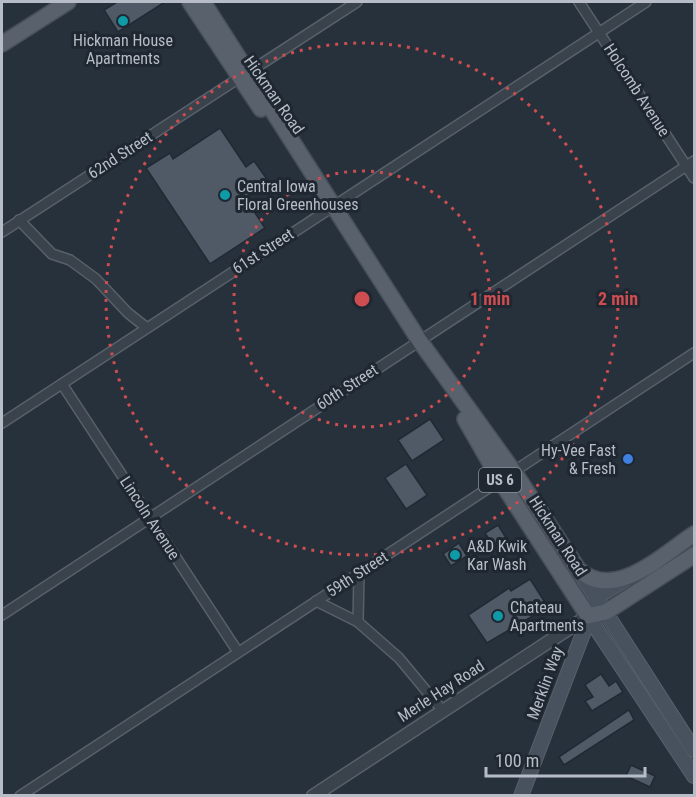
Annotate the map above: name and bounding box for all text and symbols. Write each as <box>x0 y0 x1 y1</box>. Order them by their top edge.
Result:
marker: Hickman House Apartments <box>116 14 130 28</box>
place label: Hickman House Apartments <box>73 31 173 68</box>
street label: Holcomb Avenue <box>600 40 674 140</box>
street label: Hickman Road <box>240 52 308 138</box>
street label: 62nd Street <box>84 127 156 183</box>
place label: Central Iowa Floral Greenhouses <box>237 177 358 214</box>
marker: Central Iowa Floral Greenhouses <box>218 188 232 202</box>
street label: 61st Street <box>229 224 297 278</box>
text: 1 min <box>470 288 510 309</box>
text: 2 min <box>598 288 638 309</box>
centre of rings <box>352 289 372 309</box>
street label: 60th Street <box>313 360 382 414</box>
place label: Hy-Vee Fast & Fresh <box>541 441 616 478</box>
marker: Hy-Vee Fast & Fresh <box>621 452 635 466</box>
road number: US 6 <box>479 468 521 492</box>
street label: Lincoln Avenue <box>116 473 184 563</box>
street label: Hickman Road <box>525 492 591 580</box>
place label: A&D Kwik Kar Wash <box>467 537 528 574</box>
street label: 59th Street <box>323 547 392 601</box>
marker: A&D Kwik Kar Wash <box>448 548 462 562</box>
place label: Chateau Apartments <box>510 598 584 635</box>
marker: Chateau Apartments <box>491 609 505 623</box>
street label: Merklin Way <box>523 643 567 722</box>
street label: Merle Hay Road <box>394 656 488 726</box>
scale bar <box>486 740 645 778</box>
text: 100 m <box>495 750 539 771</box>

